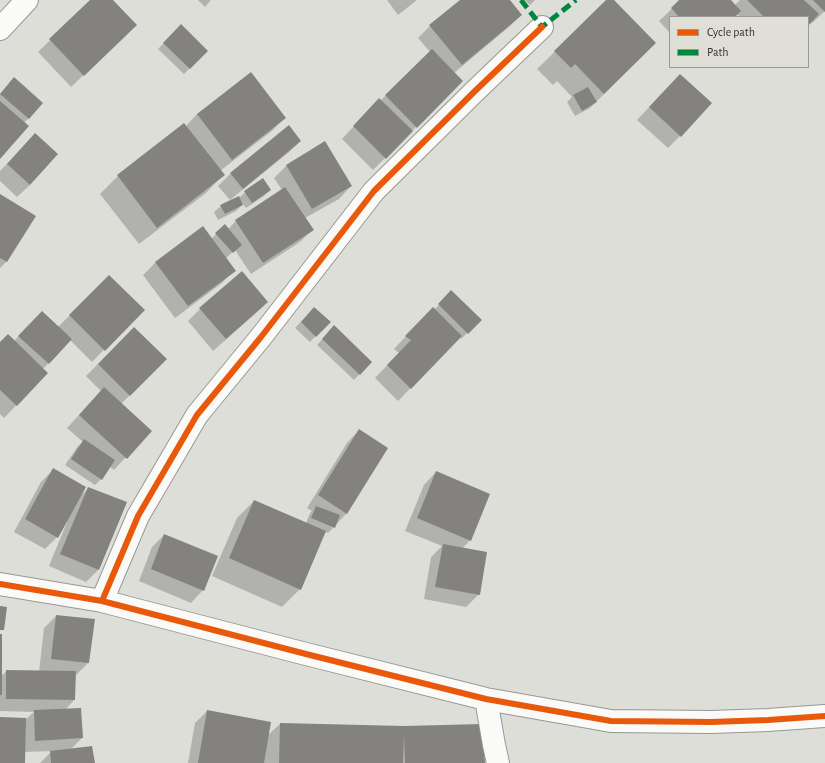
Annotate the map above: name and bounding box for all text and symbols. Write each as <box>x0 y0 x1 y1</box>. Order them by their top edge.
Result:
legend <box>669 16 809 68</box>
text: Cycle path <box>707 26 755 38</box>
text: Path <box>707 46 729 58</box>

